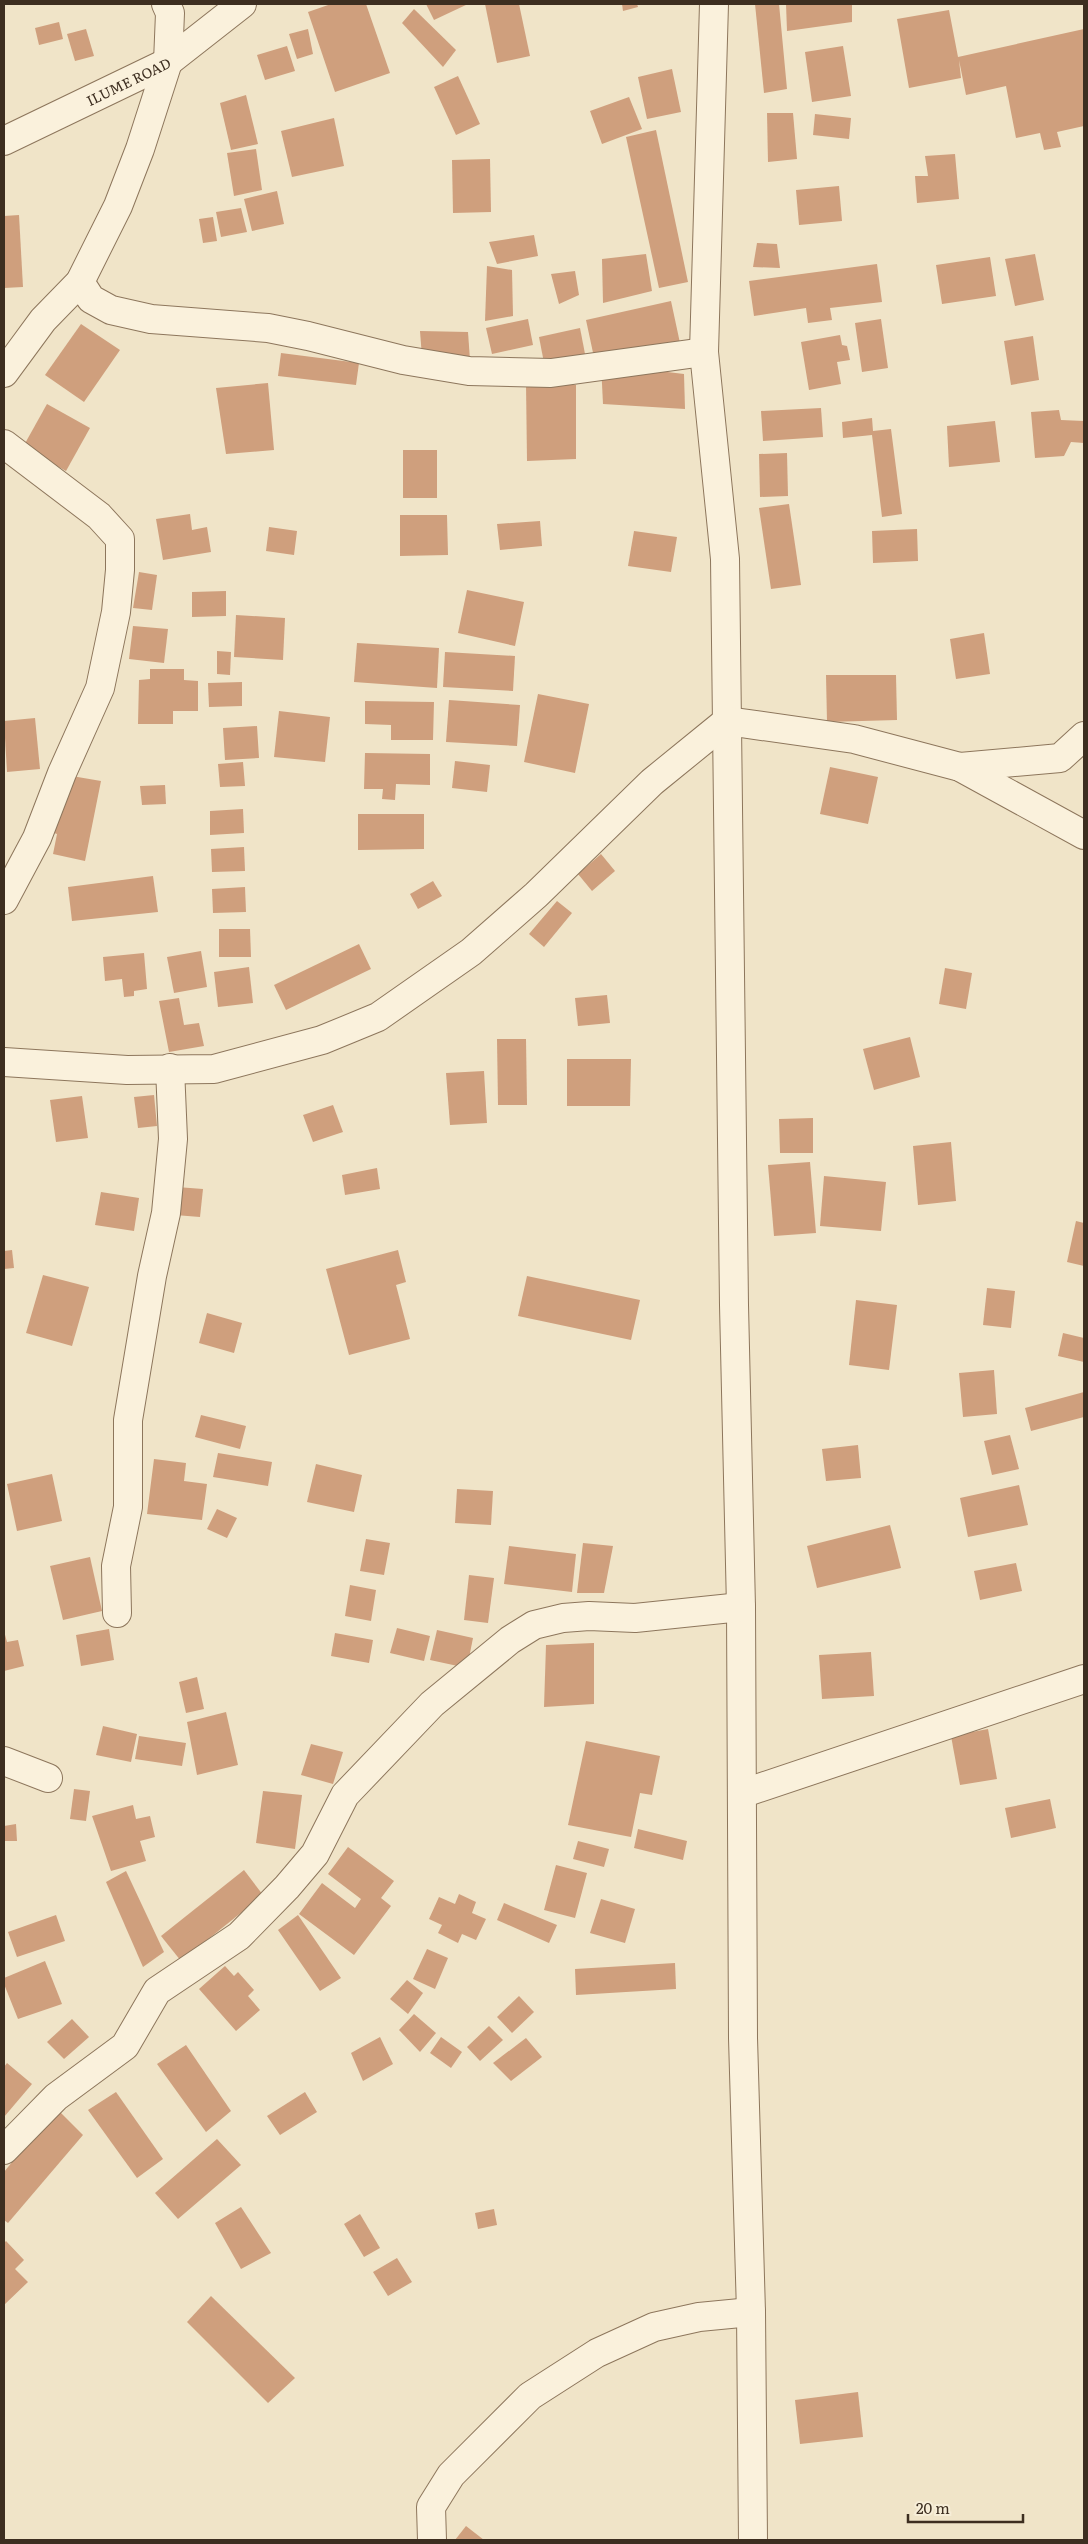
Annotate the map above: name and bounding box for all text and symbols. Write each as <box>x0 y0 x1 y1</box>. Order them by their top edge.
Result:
street label: ILUME ROAD <box>83 52 174 110</box>
scale bar <box>908 2492 1023 2524</box>
text: 20 m <box>916 2496 950 2519</box>

